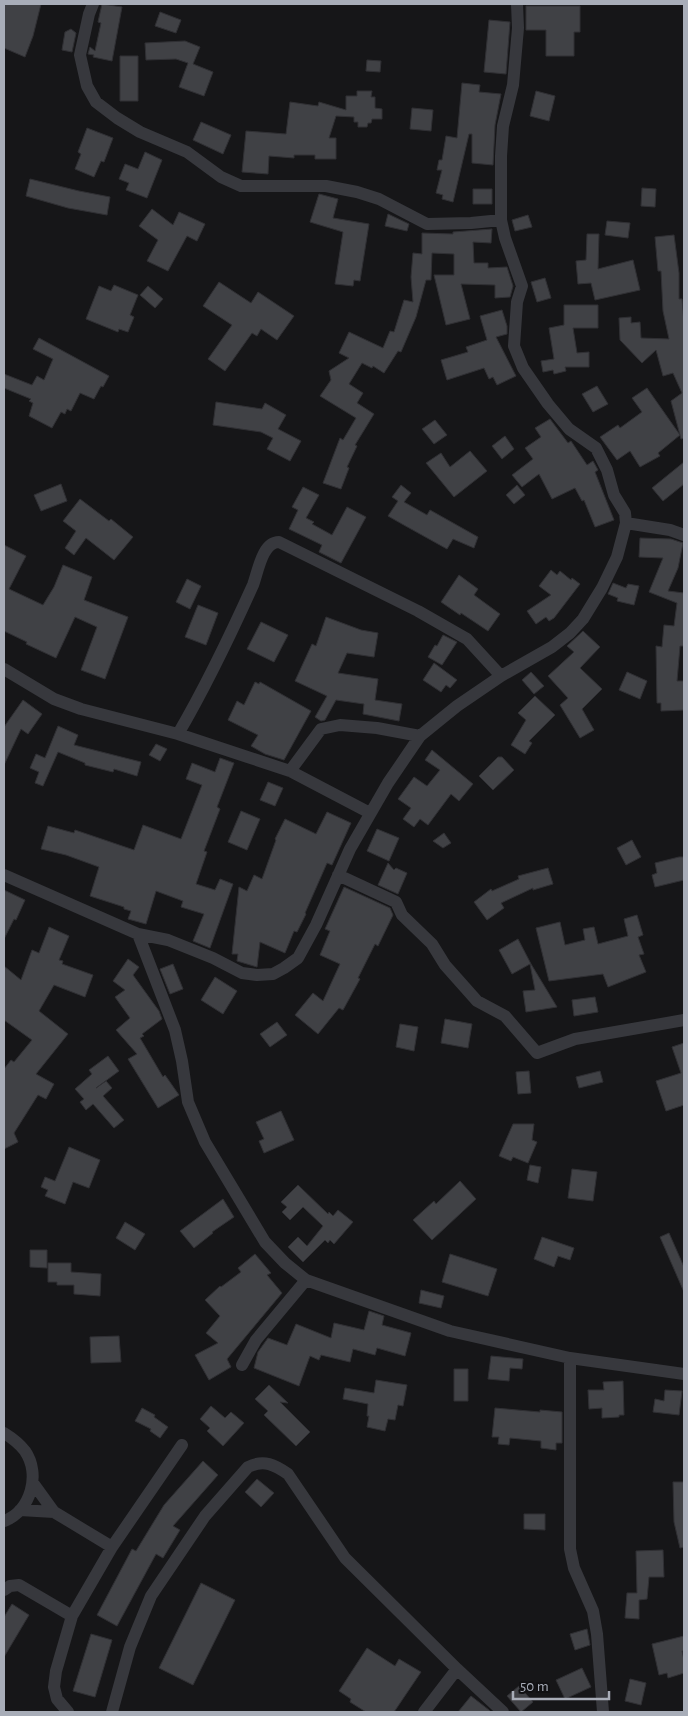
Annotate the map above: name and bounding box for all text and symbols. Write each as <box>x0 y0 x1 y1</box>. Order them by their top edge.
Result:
scale bar <box>513 1668 609 1700</box>
text: 50 m <box>520 1679 549 1694</box>

